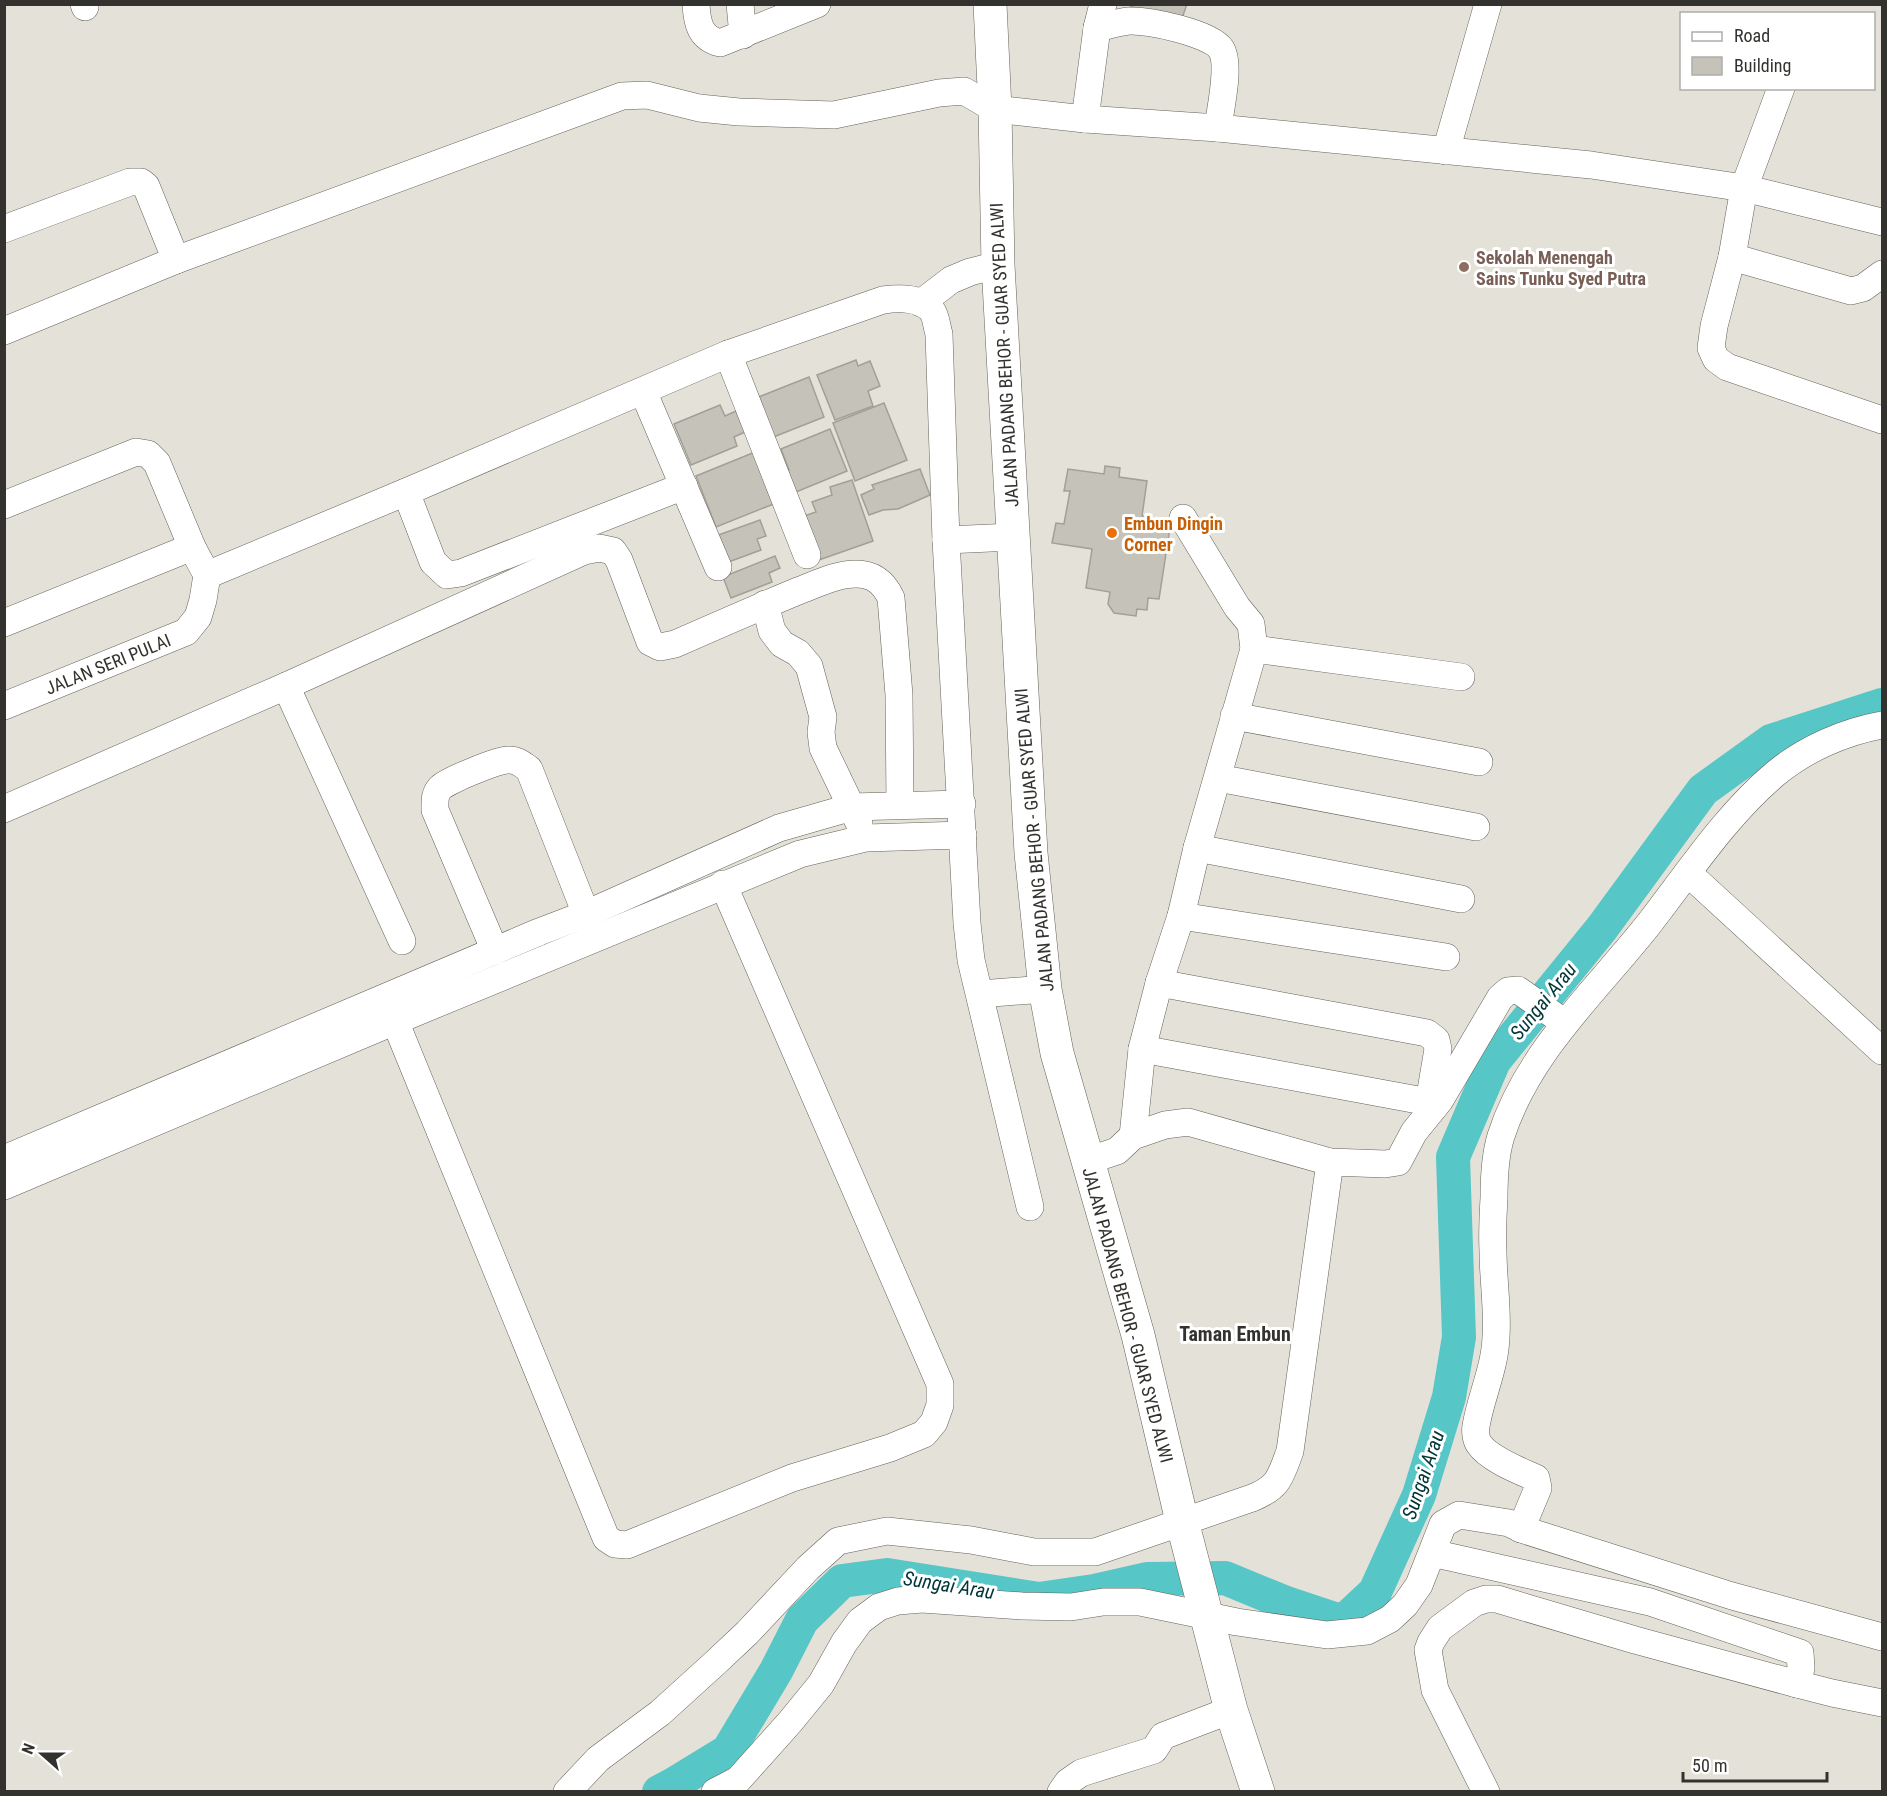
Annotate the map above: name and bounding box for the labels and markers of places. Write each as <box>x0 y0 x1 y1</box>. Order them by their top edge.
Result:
place label: Sekolah Menengah Sains Tunku Syed Putra <box>1476 247 1646 289</box>
marker: Sekolah Menengah Sains Tunku Syed Putra <box>1457 260 1471 274</box>
place label: Embun Dingin Corner <box>1124 513 1223 555</box>
marker: Embun Dingin Corner <box>1105 526 1119 540</box>

